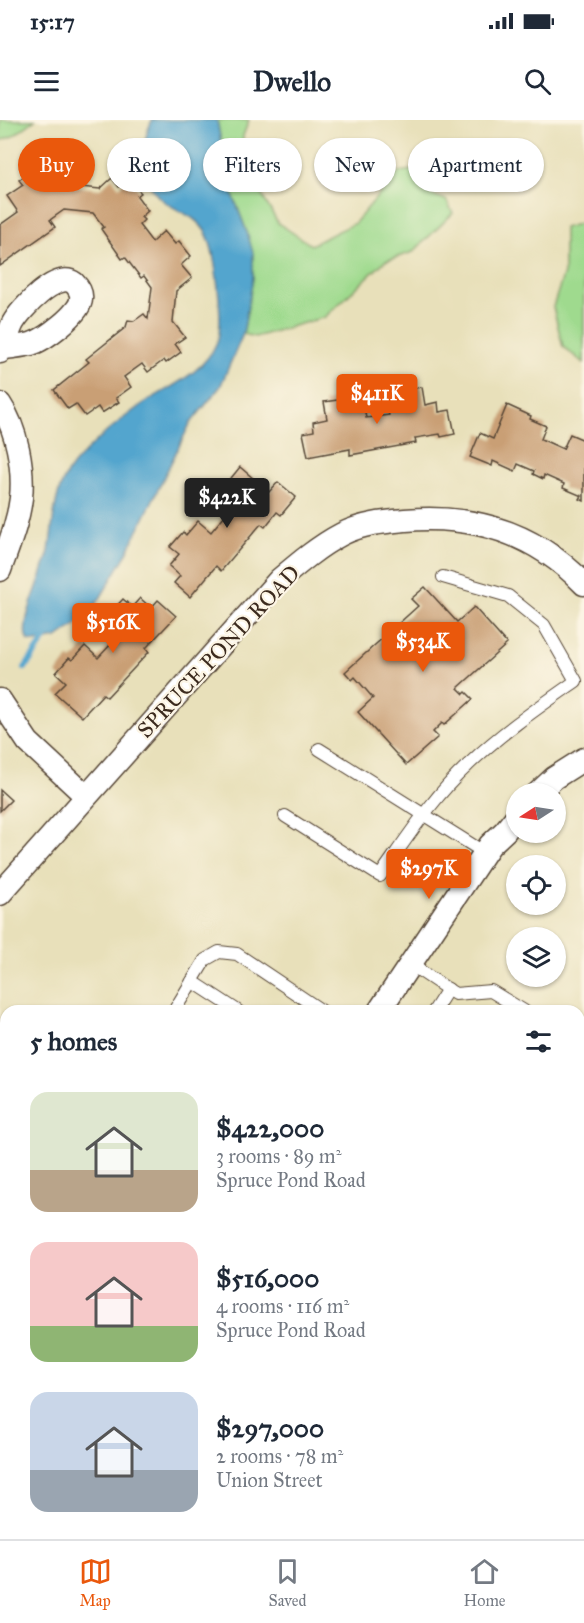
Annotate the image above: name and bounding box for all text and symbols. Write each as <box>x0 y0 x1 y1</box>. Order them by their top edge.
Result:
text: 15:17 <box>30 8 75 35</box>
icon: menu <box>30 65 63 98</box>
text: Dwello <box>253 65 331 98</box>
icon: search <box>521 65 554 98</box>
chip: Buy <box>18 138 95 192</box>
chip: Rent <box>107 138 191 192</box>
chip: Filters <box>203 138 302 192</box>
chip: New <box>314 138 396 192</box>
chip: Apartment <box>408 138 544 192</box>
pin: $411K <box>335 374 419 425</box>
text: $411K <box>350 381 404 405</box>
pin: $422K <box>185 478 269 529</box>
text: $422K <box>199 485 256 509</box>
street label: SPRUCE POND ROAD <box>131 559 305 743</box>
pin: $516K <box>71 603 155 654</box>
text: $516K <box>86 610 140 634</box>
pin: $534K <box>381 622 465 673</box>
text: $534K <box>396 629 450 653</box>
north arrow <box>506 783 566 843</box>
map controls <box>506 783 566 987</box>
pin: $297K <box>387 849 471 900</box>
button: locate <box>506 855 566 915</box>
text: $297K <box>400 856 458 880</box>
button: layers <box>506 927 566 987</box>
text: 5 homes <box>30 1025 117 1057</box>
icon: filters <box>522 1025 555 1058</box>
text: $422,000 <box>216 1112 324 1144</box>
icon: home <box>78 1116 150 1188</box>
text: 3 rooms · 89 m² <box>216 1144 341 1168</box>
text: Spruce Pond Road <box>216 1168 366 1192</box>
text: $516,000 <box>216 1262 319 1294</box>
icon: home <box>78 1266 150 1338</box>
text: 4 rooms · 116 m² <box>216 1294 349 1318</box>
text: Spruce Pond Road <box>216 1318 366 1342</box>
text: $297,000 <box>216 1412 324 1444</box>
icon: home <box>78 1416 150 1488</box>
text: 2 rooms · 78 m² <box>216 1444 343 1468</box>
text: Union Street <box>216 1468 323 1492</box>
tab: Map <box>79 1555 112 1610</box>
tab: Saved <box>269 1555 307 1610</box>
tab: Home <box>464 1555 505 1610</box>

